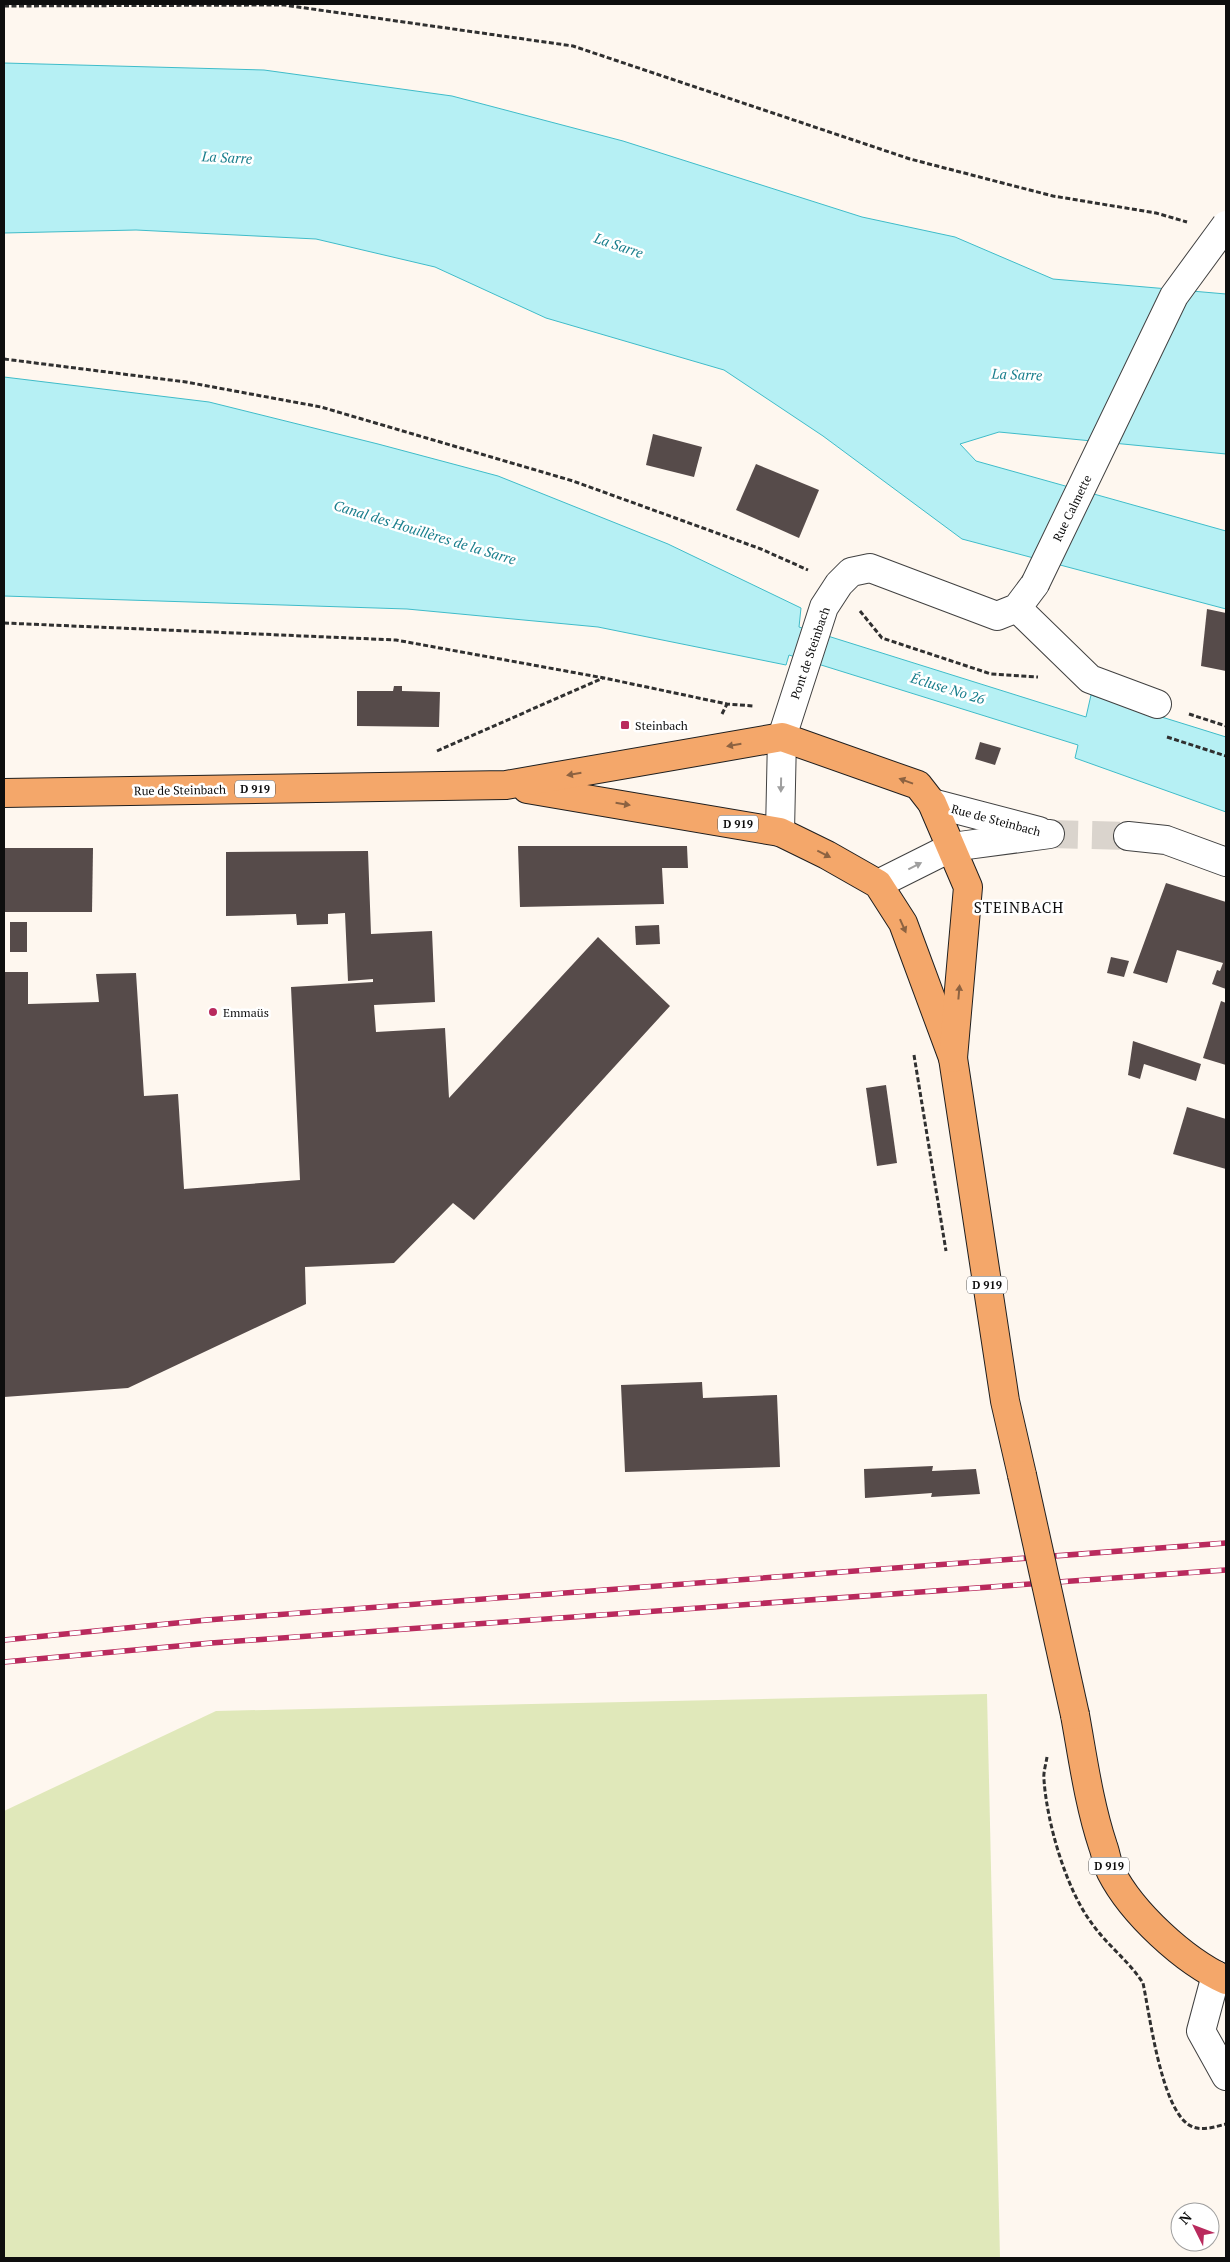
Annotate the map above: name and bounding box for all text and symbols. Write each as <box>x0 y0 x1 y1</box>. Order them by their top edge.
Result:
water label: La Sarre <box>200 146 253 168</box>
water label: La Sarre <box>591 227 647 262</box>
water label: La Sarre <box>990 364 1043 384</box>
street label: Rue Calmette <box>1049 472 1095 544</box>
water label: Canal des Houillères de la Sarre <box>332 495 519 569</box>
street label: Pont de Steinbach <box>787 605 833 701</box>
water label: Écluse No 26 <box>908 667 988 708</box>
place label: Steinbach <box>635 718 688 733</box>
marker: Steinbach <box>619 719 631 731</box>
one-way arrow <box>725 742 741 750</box>
one-way arrow <box>565 770 581 778</box>
one-way arrow <box>777 777 785 793</box>
one-way arrow <box>898 777 913 785</box>
road number: D 919 <box>235 781 275 798</box>
street label: Rue de Steinbach <box>134 782 226 798</box>
one-way arrow <box>616 801 632 809</box>
street label: Rue de Steinbach <box>950 801 1042 839</box>
road number: D 919 <box>718 816 758 832</box>
one-way arrow <box>817 850 831 858</box>
one-way arrow <box>908 861 922 869</box>
district label: STEINBACH <box>974 897 1064 917</box>
one-way arrow <box>900 919 908 933</box>
one-way arrow <box>955 984 963 1000</box>
place label: Emmaüs <box>223 1005 269 1020</box>
marker: Emmaüs <box>207 1006 219 1018</box>
road number: D 919 <box>967 1276 1007 1294</box>
road number: D 919 <box>1089 1858 1129 1874</box>
north arrow <box>1170 2202 1220 2252</box>
text: N <box>1174 2207 1196 2228</box>

